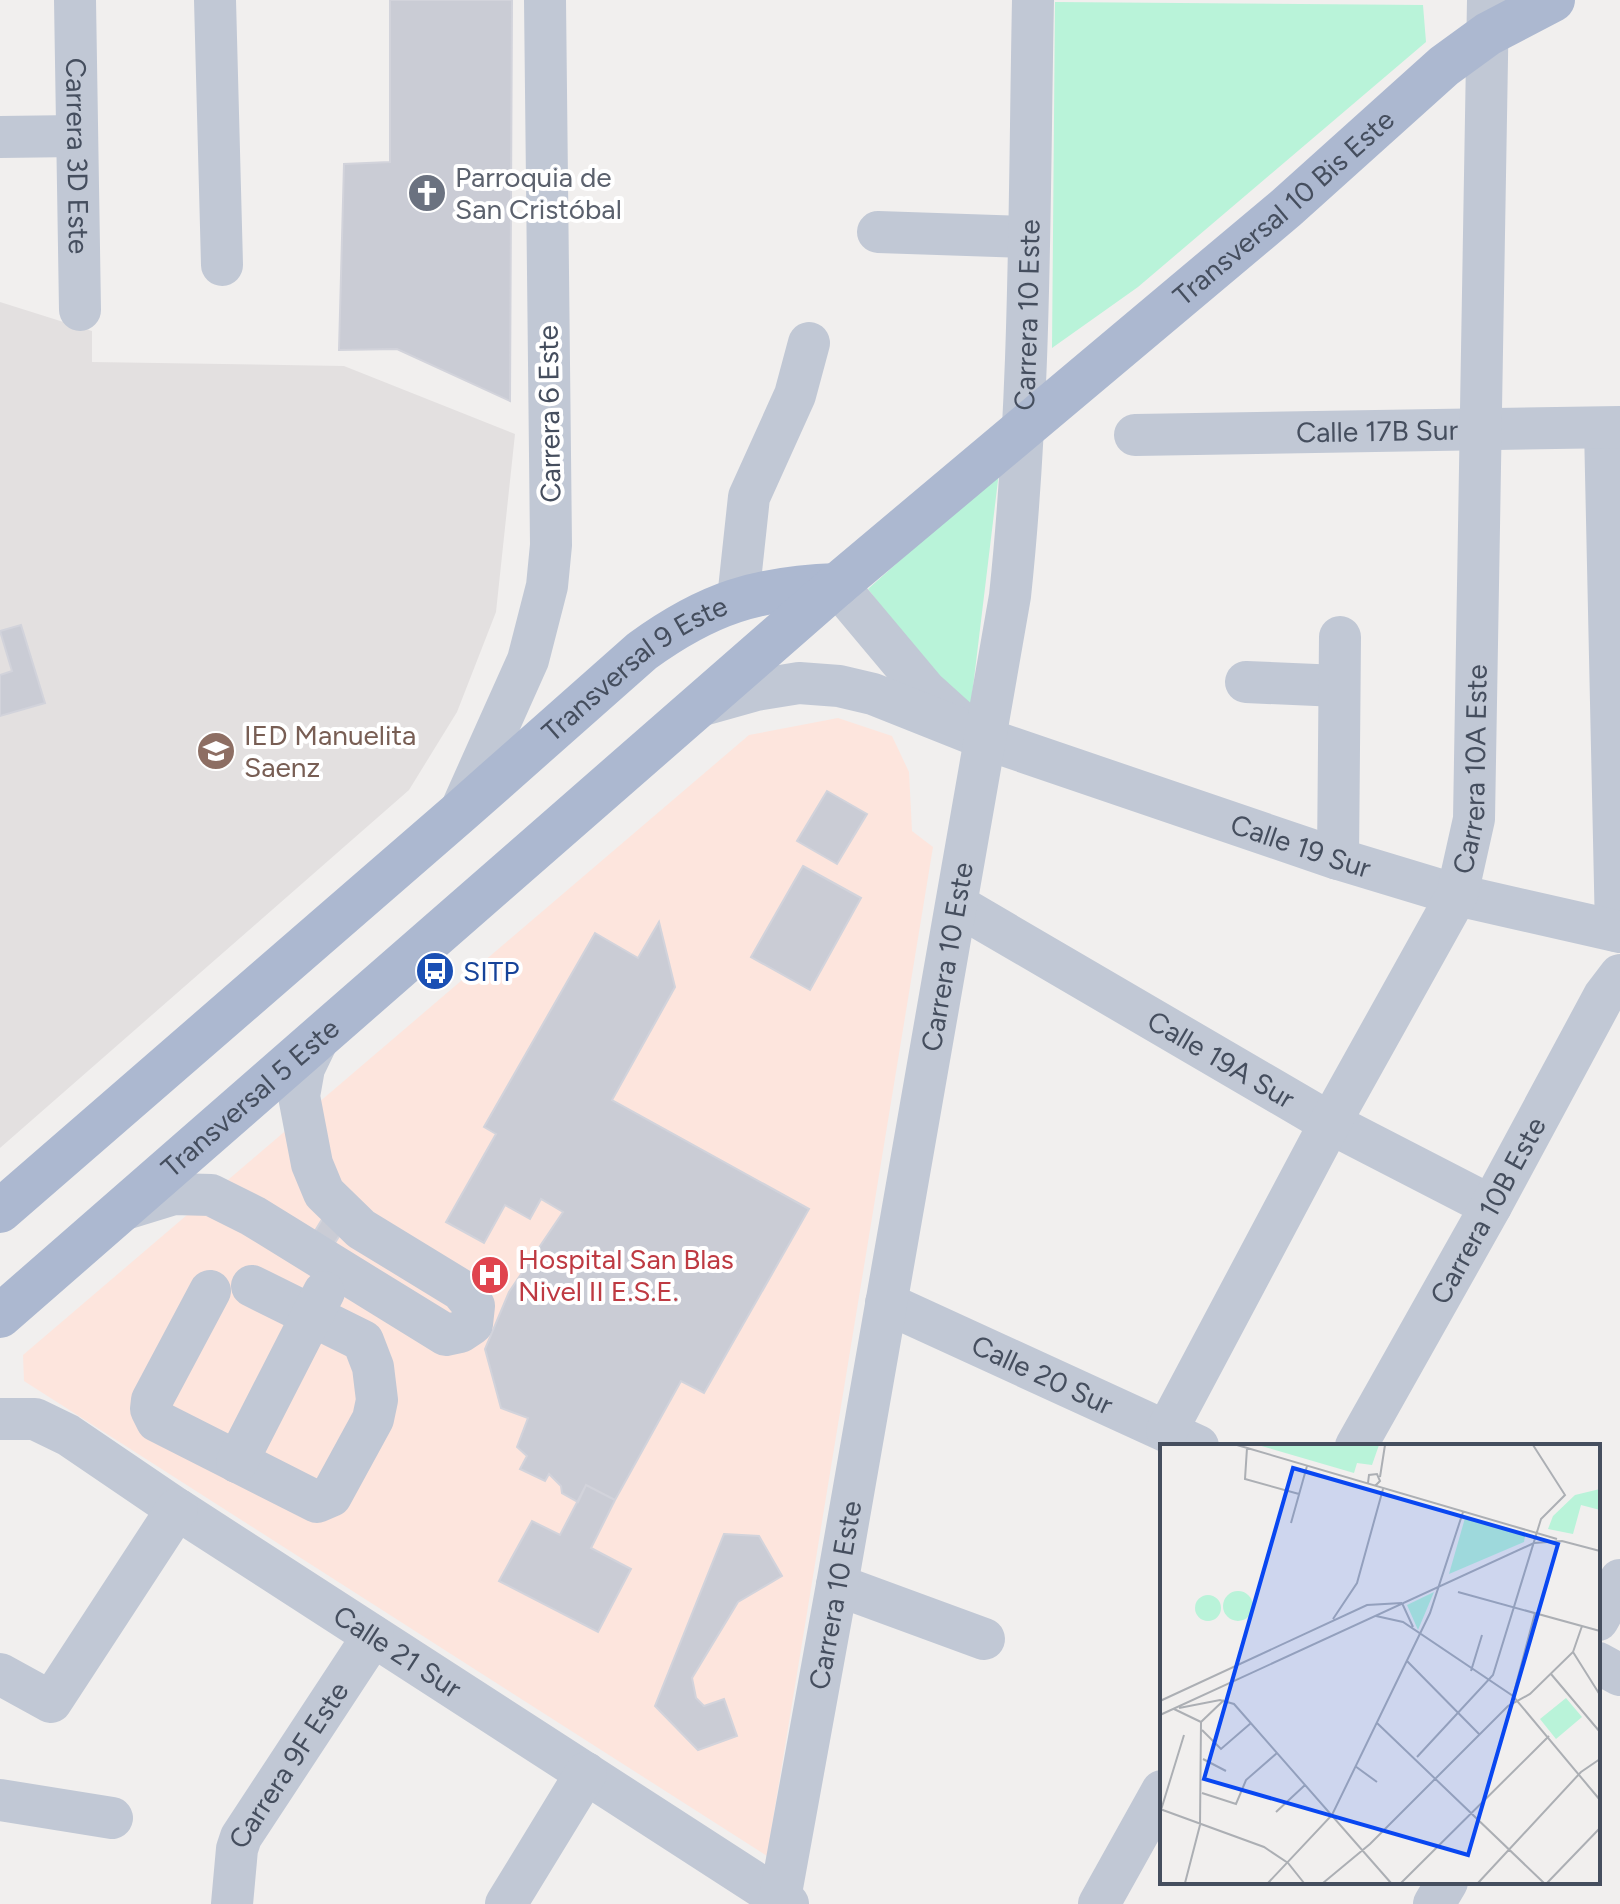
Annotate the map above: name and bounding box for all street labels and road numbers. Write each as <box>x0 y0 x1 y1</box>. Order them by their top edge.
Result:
street label: Carrera 3D Este <box>59 58 96 254</box>
street label: Transversal 10 Bis Este <box>1166 102 1401 313</box>
street label: Carrera 10 Este <box>1007 219 1047 411</box>
street label: Carrera 6 Este <box>530 325 568 503</box>
street label: Calle 17B Sur <box>1296 413 1459 449</box>
street label: Transversal 9 Este <box>535 588 732 749</box>
street label: Carrera 10A Este <box>1445 664 1494 877</box>
street label: Calle 19 Sur <box>1226 807 1376 885</box>
street label: Carrera 10 Este <box>914 860 980 1054</box>
street label: Calle 19A Sur <box>1142 1003 1301 1116</box>
street label: Transversal 5 Este <box>154 1011 346 1184</box>
street label: Carrera 10B Este <box>1422 1111 1553 1310</box>
street label: Calle 20 Sur <box>966 1328 1119 1422</box>
street label: Carrera 10 Este <box>801 1498 868 1692</box>
street label: Calle 21 Sur <box>327 1598 468 1706</box>
street label: Carrera 9F Este <box>222 1675 355 1852</box>

